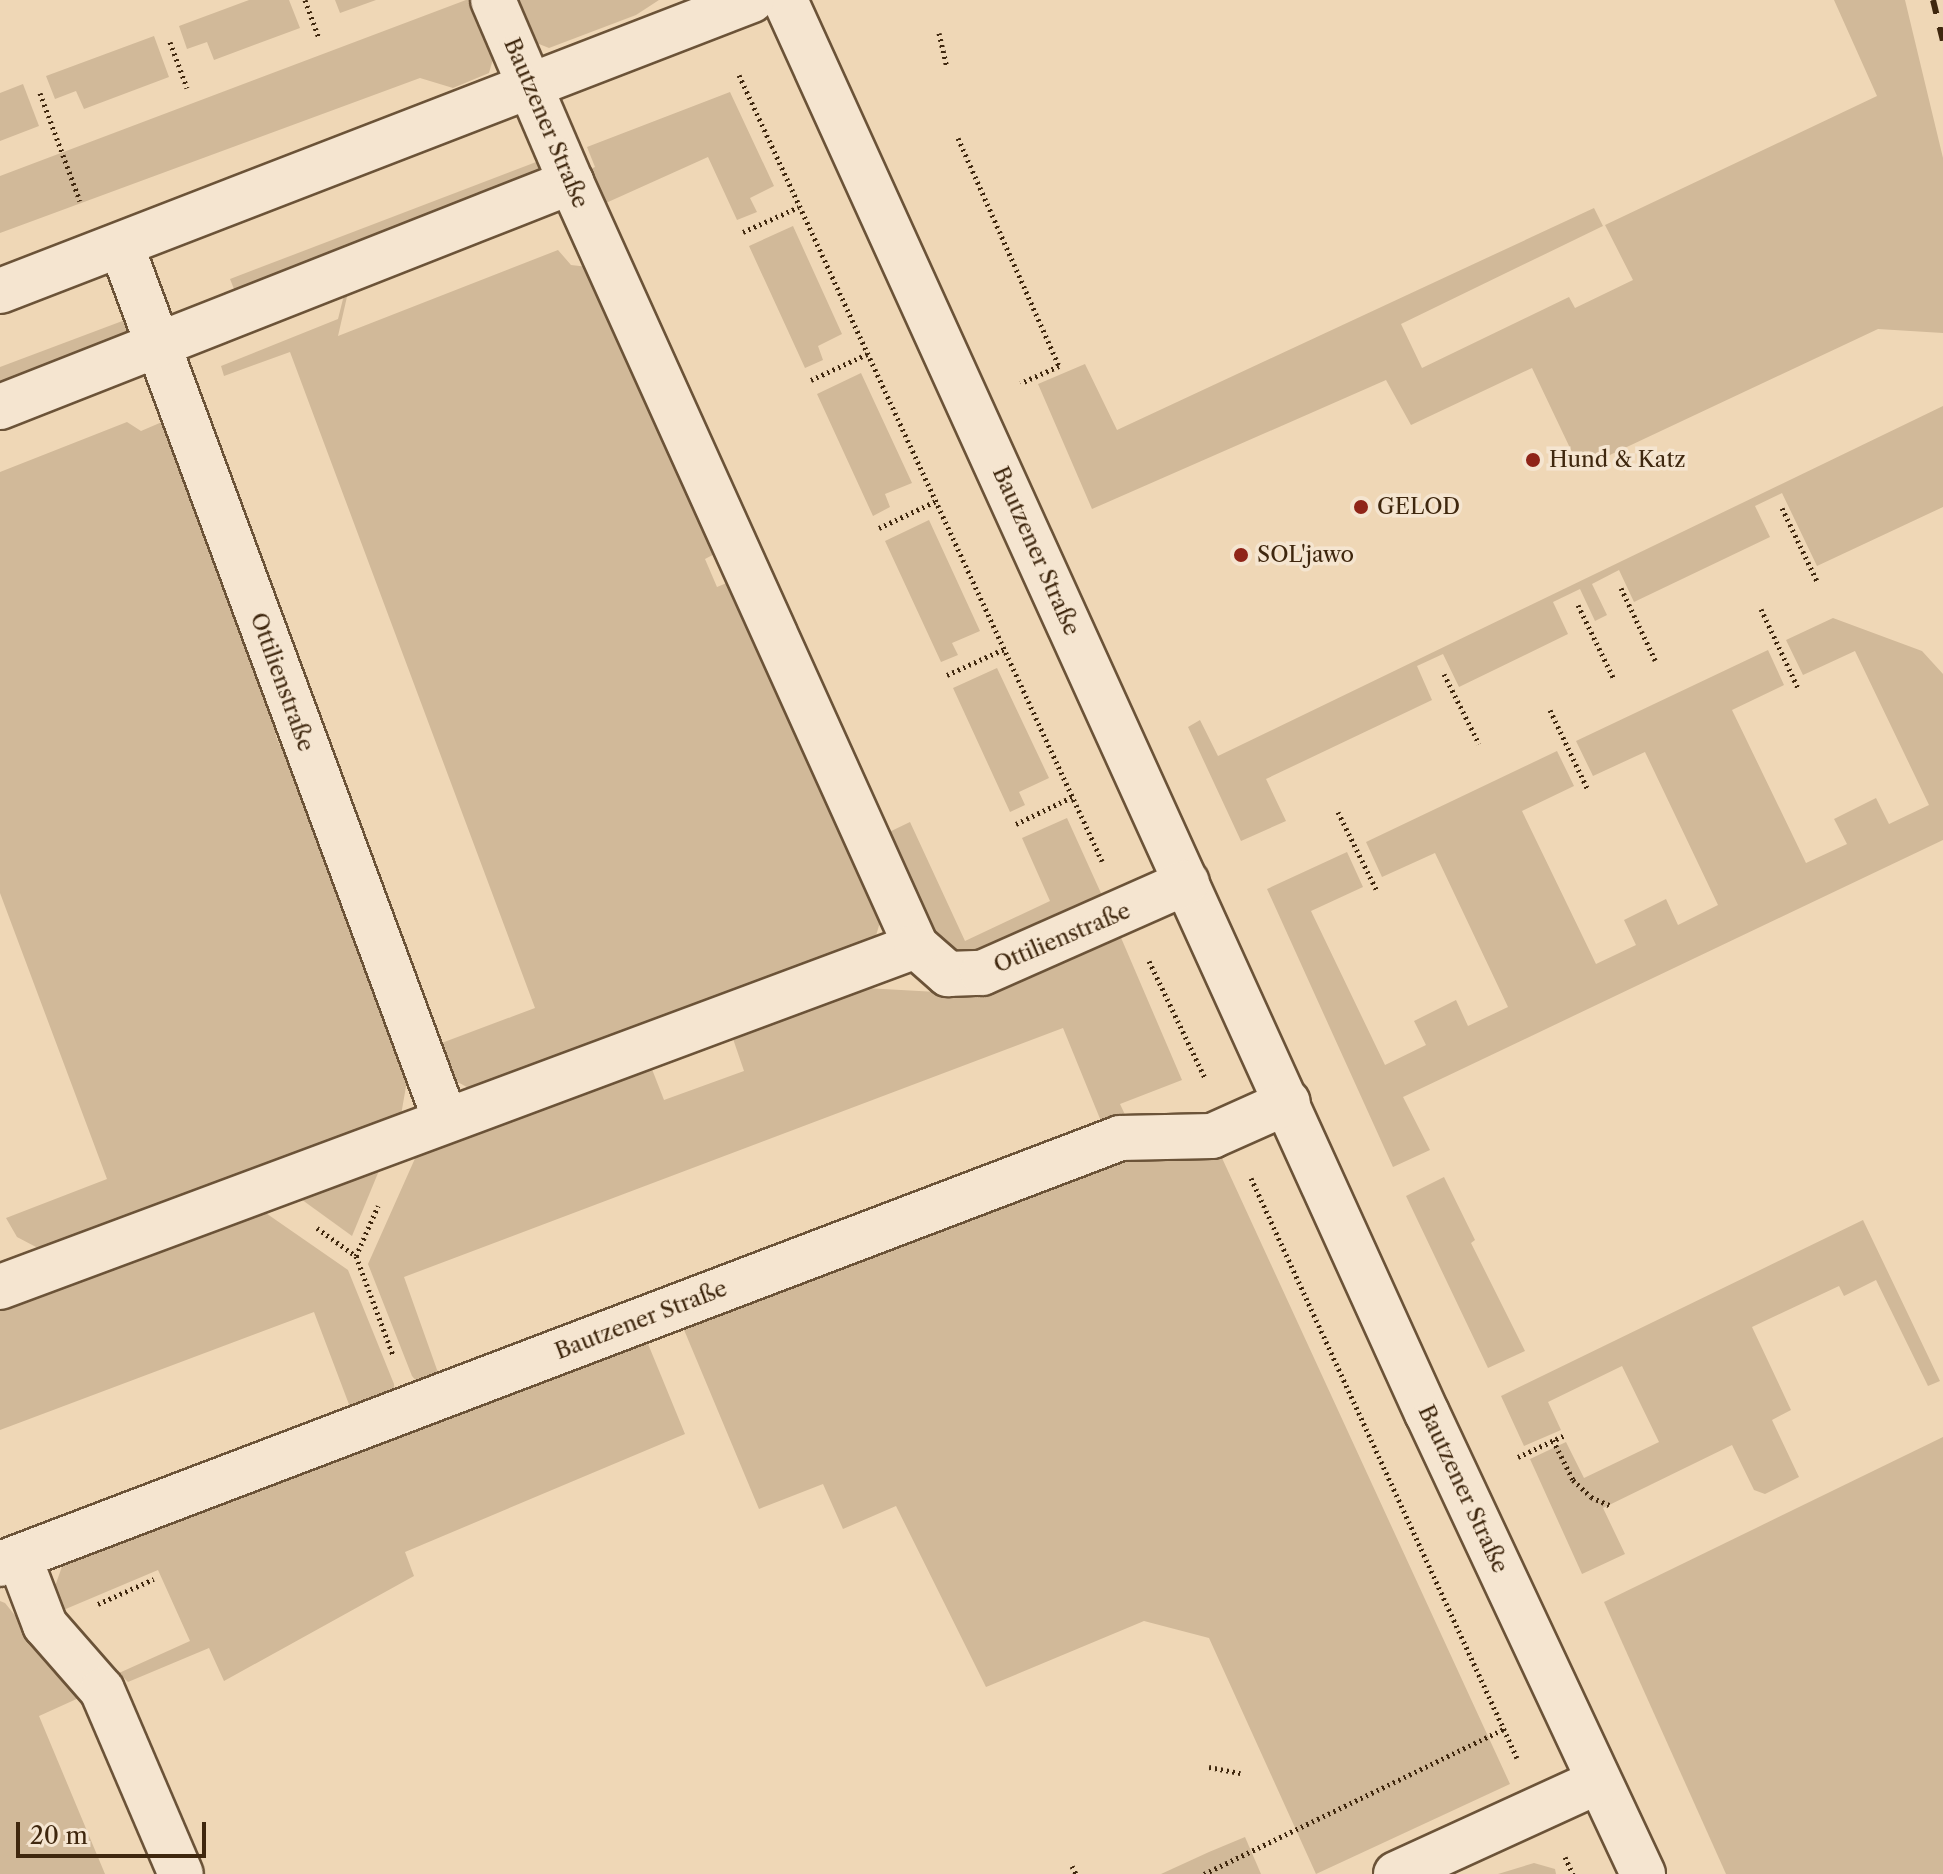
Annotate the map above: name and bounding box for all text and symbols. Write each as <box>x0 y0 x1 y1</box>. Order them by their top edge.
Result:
street label: Bautzener Straße <box>498 34 594 212</box>
place label: Hund & Katz <box>1549 447 1685 473</box>
marker: Hund & Katz <box>1524 451 1542 469</box>
street label: Bautzener Straße <box>987 462 1085 640</box>
place label: GELOD <box>1377 494 1460 520</box>
marker: GELOD <box>1352 498 1370 516</box>
place label: SOL'jawo <box>1257 542 1354 568</box>
marker: SOL'jawo <box>1232 546 1250 564</box>
street label: Ottilienstraße <box>245 609 319 755</box>
street label: Ottilienstraße <box>990 897 1134 979</box>
street label: Bautzener Straße <box>551 1275 731 1365</box>
street label: Bautzener Straße <box>1412 1401 1514 1577</box>
scale bar <box>20 1806 210 1856</box>
text: 20 m <box>30 1821 88 1850</box>

